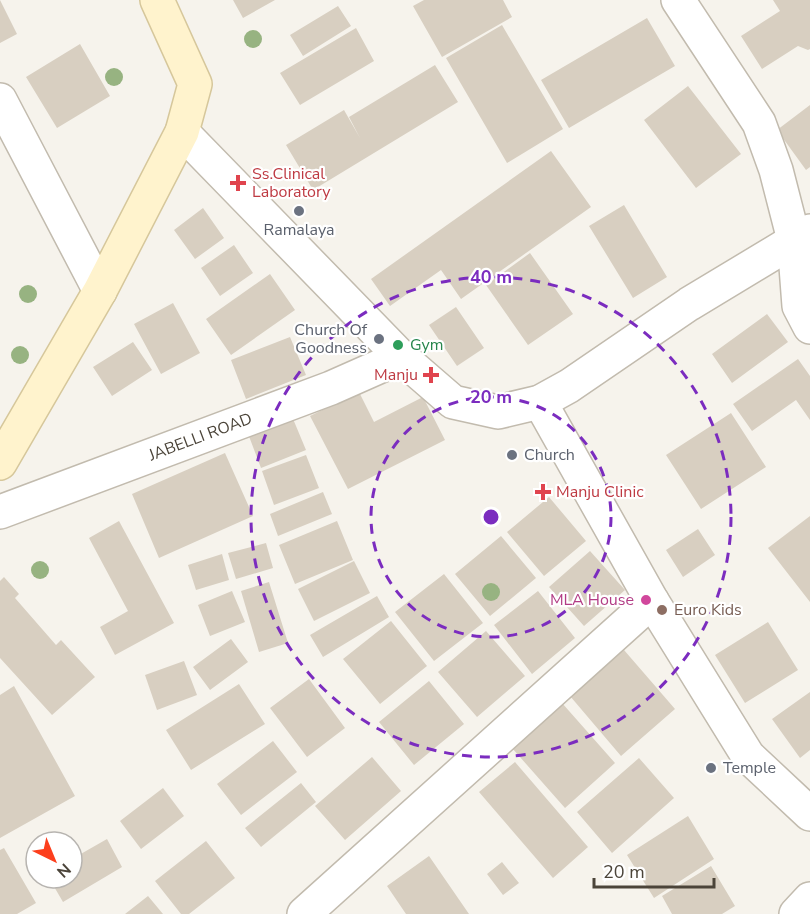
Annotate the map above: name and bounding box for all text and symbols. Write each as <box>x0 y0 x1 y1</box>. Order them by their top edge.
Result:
place label: Ss.Clinical Laboratory <box>252 163 331 203</box>
marker: Ss.Clinical Laboratory <box>229 174 247 192</box>
marker: Ramalaya <box>292 204 306 218</box>
place label: Ramalaya <box>263 219 335 241</box>
text: 40 m <box>470 265 512 289</box>
place label: Church Of Goodness <box>294 319 368 359</box>
marker: Church Of Goodness <box>372 332 386 346</box>
place label: Gym <box>410 334 444 356</box>
marker: Gym <box>391 338 405 352</box>
place label: Manju <box>374 364 418 386</box>
marker: Manju <box>422 366 440 384</box>
text: 20 m <box>470 385 512 409</box>
street label: JABELLI ROAD <box>145 408 255 467</box>
place label: Church <box>524 444 575 466</box>
marker: Church <box>505 448 519 462</box>
place label: Manju Clinic <box>556 481 644 503</box>
marker: Manju Clinic <box>534 483 552 501</box>
centre of rings <box>481 507 501 527</box>
place label: MLA House <box>550 589 634 611</box>
marker: MLA House <box>639 593 653 607</box>
place label: Euro Kids <box>674 599 742 621</box>
marker: Euro Kids <box>655 603 669 617</box>
place label: Temple <box>723 757 776 779</box>
marker: Temple <box>704 761 718 775</box>
north arrow <box>24 830 84 890</box>
scale bar <box>594 851 714 889</box>
text: N <box>52 858 75 882</box>
text: 20 m <box>603 860 645 884</box>

